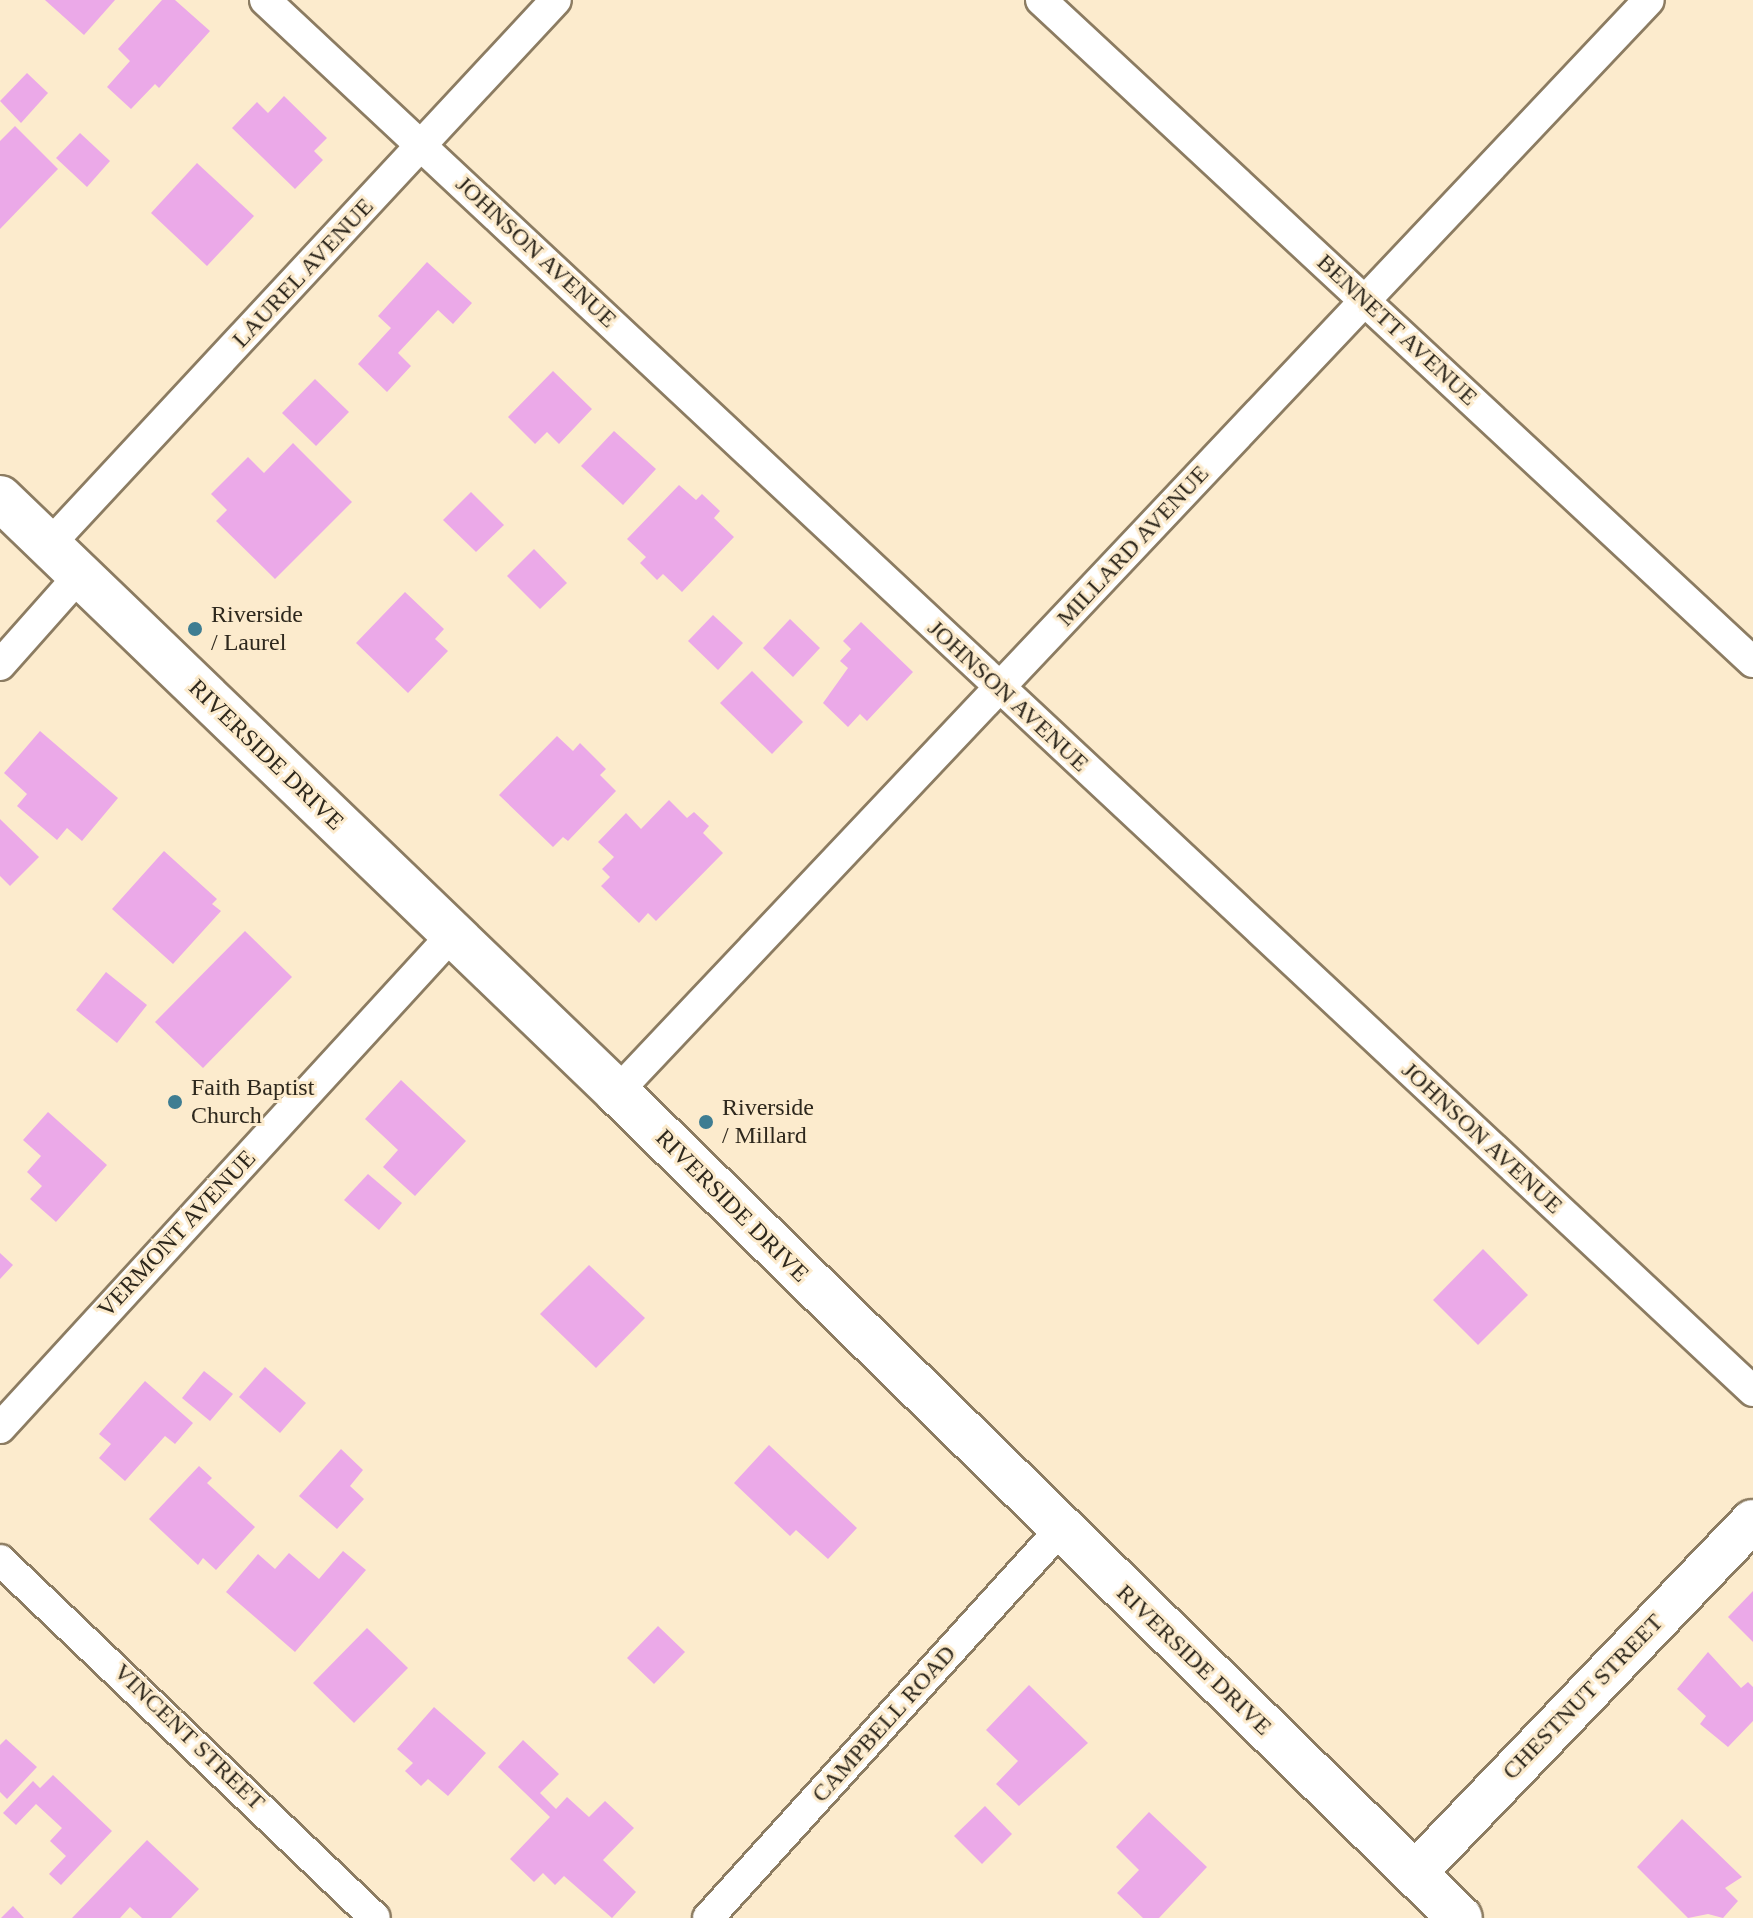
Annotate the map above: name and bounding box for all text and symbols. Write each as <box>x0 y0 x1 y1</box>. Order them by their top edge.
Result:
street label: JOHNSON AVENUE <box>449 170 623 334</box>
street label: LAUREL AVENUE <box>226 191 380 355</box>
street label: BENNETT AVENUE <box>1310 248 1484 412</box>
street label: MILLARD AVENUE <box>1051 459 1215 633</box>
place label: Riverside / Laurel <box>211 601 303 657</box>
street label: JOHNSON AVENUE <box>921 614 1095 778</box>
marker: Riverside / Laurel <box>186 620 204 638</box>
street label: RIVERSIDE DRIVE <box>182 674 350 836</box>
street label: JOHNSON AVENUE <box>1395 1056 1569 1220</box>
place label: Faith Baptist Church <box>191 1074 314 1130</box>
marker: Faith Baptist Church <box>166 1093 184 1111</box>
place label: Riverside / Millard <box>722 1094 814 1150</box>
marker: Riverside / Millard <box>697 1113 715 1131</box>
street label: RIVERSIDE DRIVE <box>649 1123 815 1289</box>
street label: VERMONT AVENUE <box>91 1144 263 1324</box>
street label: RIVERSIDE DRIVE <box>1110 1579 1278 1741</box>
street label: CHESTNUT STREET <box>1496 1608 1670 1786</box>
street label: CAMPBELL ROAD <box>806 1639 962 1809</box>
street label: VINCENT STREET <box>107 1657 271 1817</box>

